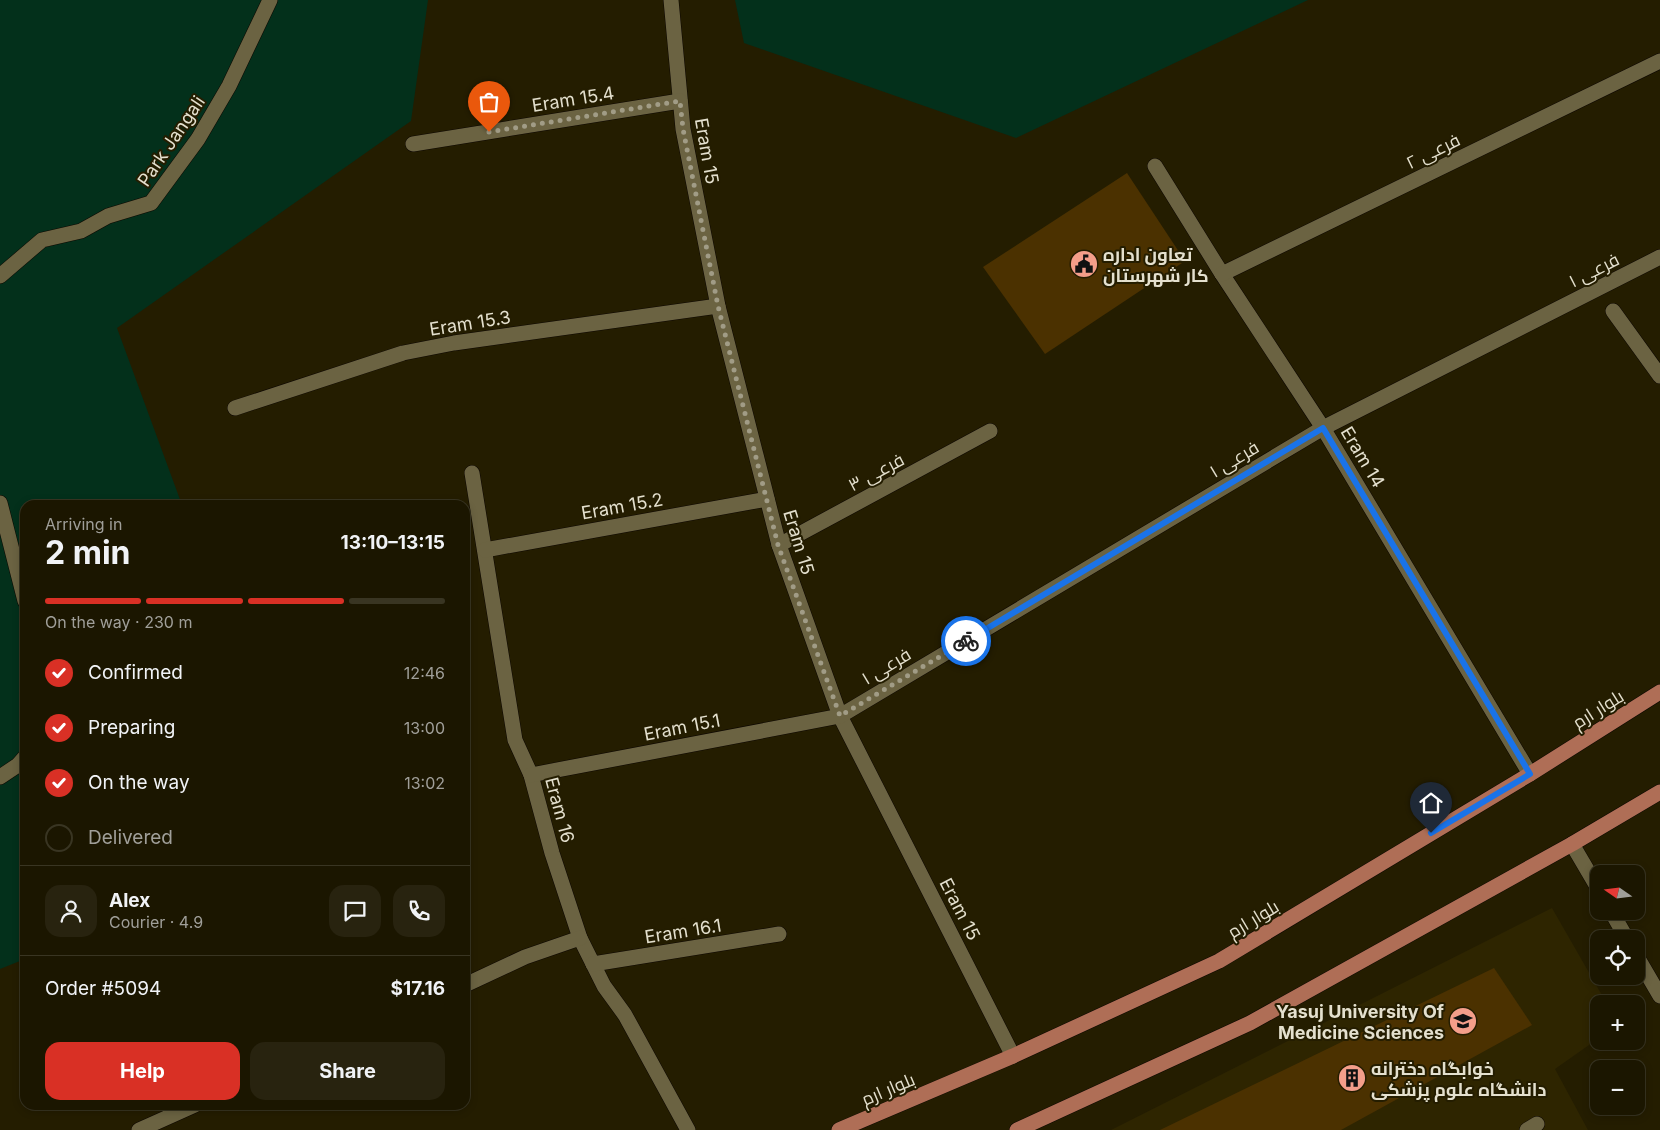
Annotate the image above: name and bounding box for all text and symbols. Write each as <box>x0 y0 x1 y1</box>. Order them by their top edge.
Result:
pin <box>468 81 510 132</box>
street label: Eram 15.4 <box>530 82 616 116</box>
icon: bag <box>475 88 503 116</box>
street label: Park Jangali <box>133 92 209 190</box>
street label: Eram 15 <box>691 116 723 186</box>
street label: فرعی ۲ <box>1403 129 1464 174</box>
place label: تعاون اداره کار شهرستان <box>1103 244 1209 287</box>
street label: فرعی ۱ <box>1565 248 1623 292</box>
public building icon: تعاون اداره کار شهرستان <box>1069 249 1099 279</box>
street label: Eram 15.3 <box>428 306 512 340</box>
street label: Eram 14 <box>1337 423 1389 491</box>
street label: فرعی ۱ <box>1206 436 1263 483</box>
street label: فرعی ۳ <box>845 449 908 496</box>
street label: Eram 15.2 <box>580 488 664 524</box>
street label: Eram 15 <box>779 507 819 577</box>
text: Arriving in <box>45 514 122 534</box>
text: 13:10–13:15 <box>341 531 445 554</box>
text: 2 min <box>45 533 131 572</box>
text: On the way · 230 m <box>45 612 192 632</box>
courier <box>941 616 991 666</box>
icon: bike <box>952 627 980 655</box>
street label: فرعی ۱ <box>858 643 915 690</box>
icon: check <box>45 659 73 687</box>
text: Confirmed <box>88 661 183 684</box>
text: 12:46 <box>404 663 445 683</box>
street label: بلوار ارم <box>1569 685 1628 734</box>
street label: Eram 15.1 <box>642 709 722 745</box>
icon: check <box>45 714 73 742</box>
text: Preparing <box>88 716 175 739</box>
text: 13:00 <box>404 718 445 738</box>
icon: check <box>45 769 73 797</box>
text: On the way <box>88 771 190 794</box>
text: 13:02 <box>404 773 445 793</box>
street label: Eram 16 <box>541 775 579 845</box>
pin <box>1410 782 1452 833</box>
icon: home <box>1417 789 1445 817</box>
text: Delivered <box>88 826 173 849</box>
north arrow <box>1590 865 1645 920</box>
map controls <box>1590 865 1645 1115</box>
street label: Eram 15 <box>935 874 985 944</box>
button: person <box>45 885 97 937</box>
button: chat <box>329 885 381 937</box>
button: phone <box>393 885 445 937</box>
text: Alex <box>109 889 150 912</box>
street label: بلوار ارم <box>1223 896 1284 944</box>
text: Courier · 4.9 <box>109 912 203 932</box>
street label: Eram 16.1 <box>643 915 723 947</box>
button: locate <box>1590 930 1645 985</box>
text: Order #5094 <box>45 977 161 1000</box>
text: $17.16 <box>391 977 445 1000</box>
button: + <box>1590 995 1645 1050</box>
place label: Yasuj University Of Medicine Sciences <box>1276 1001 1444 1043</box>
school or university icon: Yasuj University Of Medicine Sciences <box>1448 1006 1478 1036</box>
button: Help <box>45 1042 240 1100</box>
button: Share <box>250 1042 445 1100</box>
place label: خوابگاه دخترانه دانشگاه علوم پزشکی <box>1371 1058 1546 1102</box>
button: − <box>1590 1060 1645 1115</box>
building icon: خوابگاه دخترانه دانشگاه علوم پزشکی <box>1337 1063 1367 1093</box>
street label: بلوار ارم <box>858 1068 919 1111</box>

